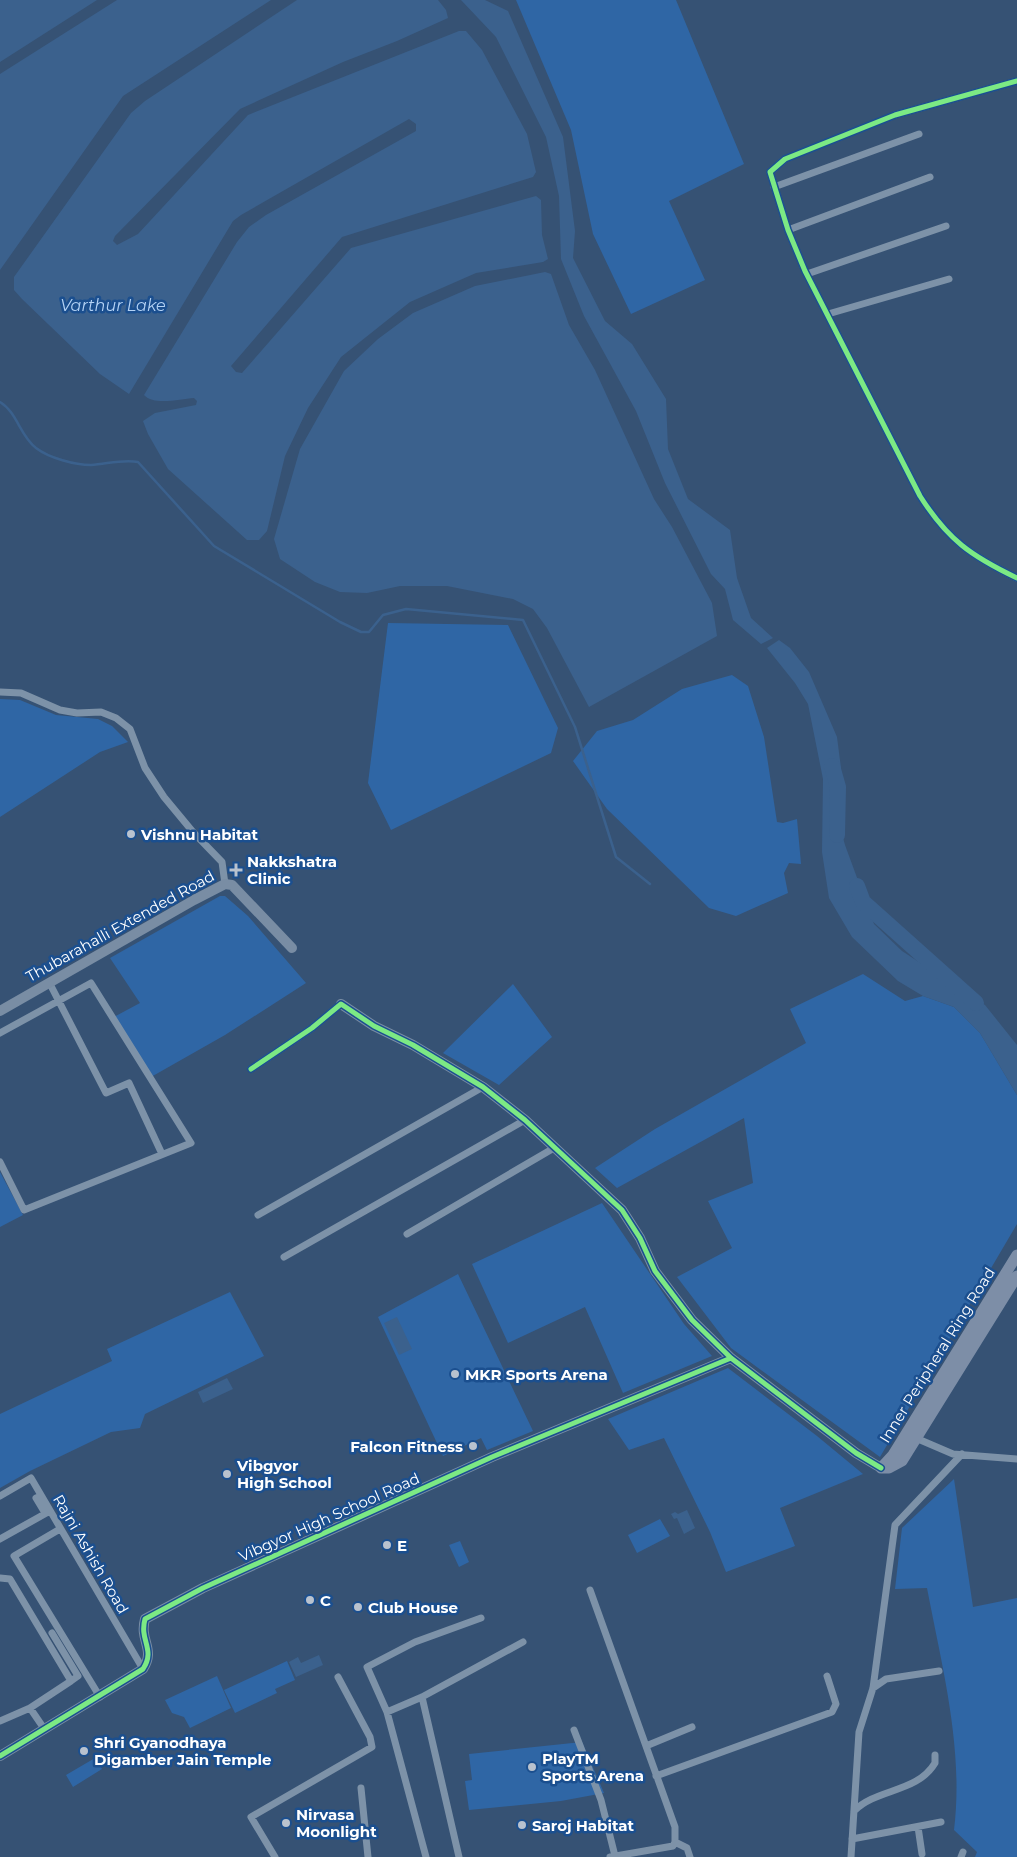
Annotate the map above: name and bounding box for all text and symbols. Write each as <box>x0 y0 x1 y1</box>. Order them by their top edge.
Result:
water label: Varthur Lake <box>60 296 166 315</box>
place label: Vishnu Habitat <box>140 825 259 844</box>
marker: Vishnu Habitat <box>125 828 137 840</box>
place label: Nakkshatra Clinic <box>247 852 337 888</box>
marker: Nakkshatra Clinic <box>229 863 243 877</box>
street label: Thubarahalli Extended Road <box>22 866 218 986</box>
street label: Inner Peripheral Ring Road <box>875 1264 999 1446</box>
place label: MKR Sports Arena <box>465 1365 608 1384</box>
marker: MKR Sports Arena <box>449 1368 461 1380</box>
place label: Falcon Fitness <box>350 1437 463 1456</box>
marker: Falcon Fitness <box>467 1440 479 1452</box>
place label: Vibgyor High School <box>236 1456 332 1492</box>
marker: Vibgyor High School <box>221 1468 233 1480</box>
street label: Vibgyor High School Road <box>236 1468 422 1566</box>
street label: Rajni Ashish Road <box>49 1491 133 1617</box>
place label: E <box>397 1536 407 1555</box>
marker: E <box>381 1539 393 1551</box>
place label: C <box>320 1591 331 1610</box>
marker: C <box>304 1594 316 1606</box>
place label: Club House <box>368 1598 458 1617</box>
marker: Club House <box>352 1601 364 1613</box>
place label: Shri Gyanodhaya Digamber Jain Temple <box>94 1733 271 1769</box>
marker: Shri Gyanodhaya Digamber Jain Temple <box>78 1745 90 1757</box>
place label: PlayTM Sports Arena <box>542 1749 644 1785</box>
marker: PlayTM Sports Arena <box>526 1761 538 1773</box>
place label: Nirvasa Moonlight <box>296 1805 377 1841</box>
place label: Saroj Habitat <box>532 1816 634 1835</box>
marker: Nirvasa Moonlight <box>280 1817 292 1829</box>
marker: Saroj Habitat <box>516 1819 528 1831</box>

